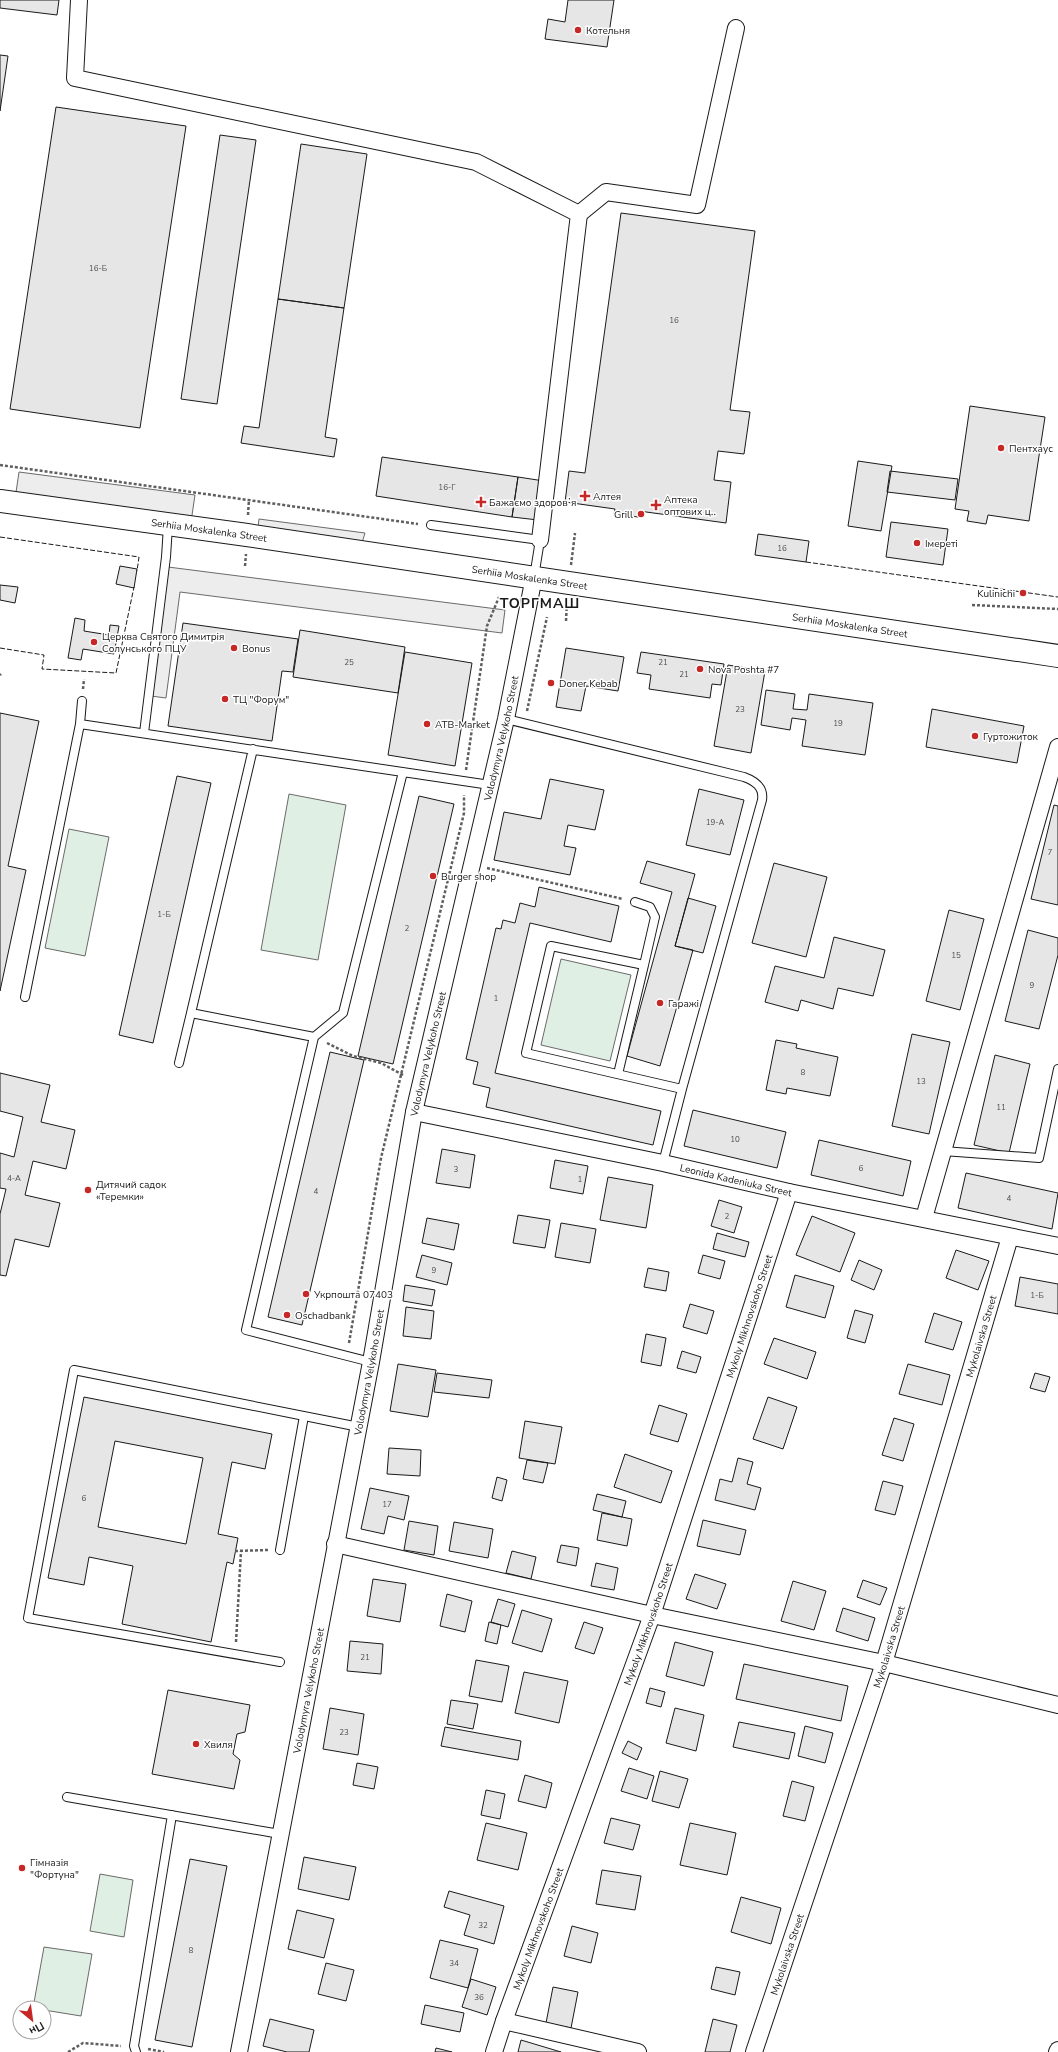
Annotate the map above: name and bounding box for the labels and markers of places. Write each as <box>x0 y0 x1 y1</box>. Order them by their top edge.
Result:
place label: Котельня <box>586 24 630 38</box>
marker: Котельня <box>573 25 583 35</box>
place label: Пентхаус <box>1009 442 1053 456</box>
marker: Пентхаус <box>996 443 1006 453</box>
place label: Алтея <box>593 490 621 504</box>
marker: Алтея <box>580 491 590 501</box>
place label: Аптека оптових ц‥ <box>664 493 716 519</box>
place label: Бажаємо здоровʼя <box>489 496 576 510</box>
marker: Бажаємо здоровʼя <box>476 497 486 507</box>
marker: Аптека оптових ц‥ <box>651 500 661 510</box>
place label: Grill <box>614 508 633 522</box>
marker: Grill <box>636 509 646 519</box>
place label: Імереті <box>925 537 958 551</box>
marker: Імереті <box>912 538 922 548</box>
place label: Kulinichi <box>977 587 1015 601</box>
marker: Kulinichi <box>1018 588 1028 598</box>
place label: Церква Святого Димитрія Солунського ПЦУ <box>102 630 224 656</box>
marker: Церква Святого Димитрія Солунського ПЦУ <box>89 637 99 647</box>
place label: Bonus <box>242 642 271 656</box>
marker: Bonus <box>229 643 239 653</box>
place label: Nova Poshta #7 <box>708 663 779 677</box>
marker: Nova Poshta #7 <box>695 664 705 674</box>
place label: Doner Kebab <box>559 677 618 691</box>
marker: Doner Kebab <box>546 678 556 688</box>
place label: ТЦ "Форум" <box>233 693 289 707</box>
marker: ТЦ "Форум" <box>220 694 230 704</box>
place label: ATB-Market <box>435 718 490 732</box>
marker: ATB-Market <box>422 719 432 729</box>
place label: Гуртожиток <box>983 730 1039 744</box>
marker: Гуртожиток <box>970 731 980 741</box>
place label: Burger shop <box>441 870 496 884</box>
marker: Burger shop <box>428 871 438 881</box>
place label: Гаражі <box>668 997 699 1011</box>
marker: Гаражі <box>655 998 665 1008</box>
place label: Дитячий садок «Теремки» <box>96 1178 167 1204</box>
marker: Дитячий садок «Теремки» <box>83 1185 93 1195</box>
place label: Укрпошта 07403 <box>313 1288 393 1302</box>
marker: Укрпошта 07403 <box>301 1289 311 1299</box>
place label: Oschadbank <box>295 1309 352 1323</box>
marker: Oschadbank <box>282 1310 292 1320</box>
place label: Хвиля <box>204 1738 233 1752</box>
marker: Хвиля <box>191 1739 201 1749</box>
place label: Гімназія "Фортуна" <box>30 1856 79 1882</box>
marker: Гімназія "Фортуна" <box>17 1863 27 1873</box>

